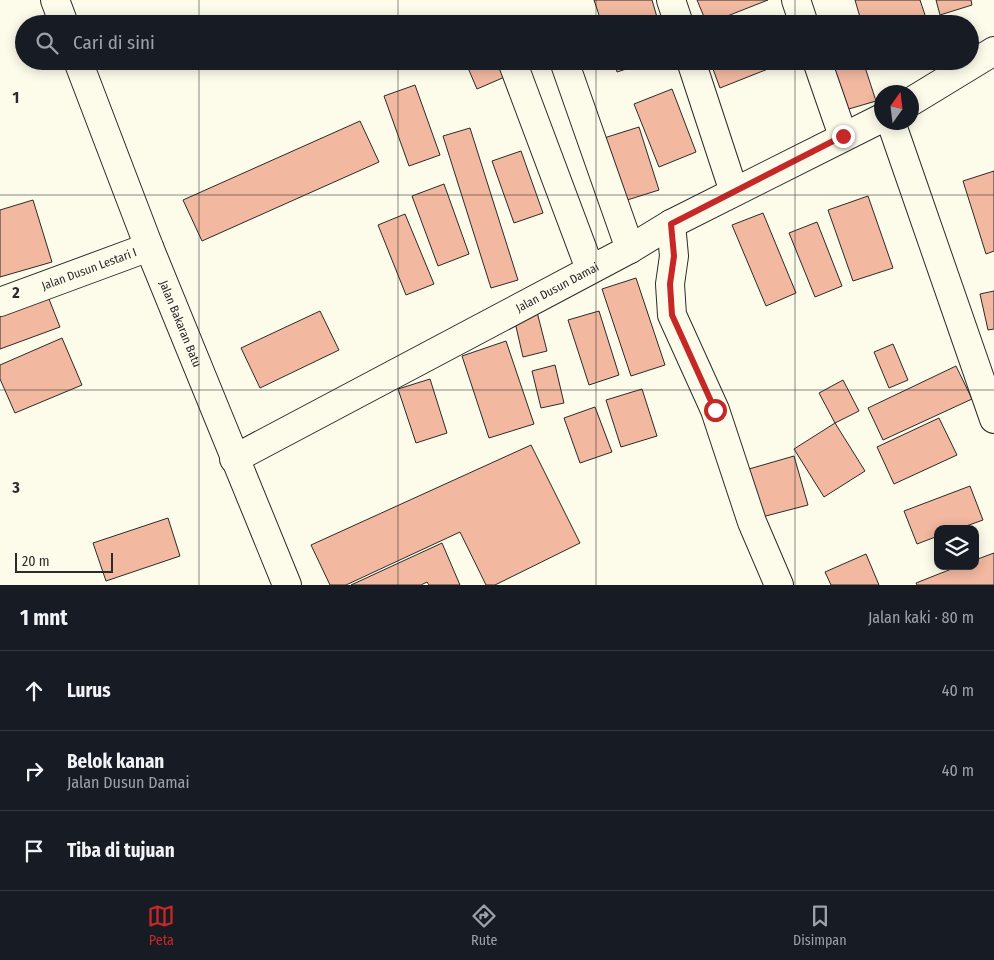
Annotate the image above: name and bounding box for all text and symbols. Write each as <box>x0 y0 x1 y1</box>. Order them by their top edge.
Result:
search box <box>15 15 979 70</box>
icon: search <box>33 29 61 57</box>
text: Cari di sini <box>73 31 155 54</box>
north arrow <box>874 85 919 130</box>
text: 1 <box>13 88 19 107</box>
route end <box>832 125 855 148</box>
street label: Jalan Dusun Lestari I <box>40 245 139 293</box>
street label: Jalan Dusun Damai <box>513 260 601 315</box>
street label: Jalan Bakaran Batu <box>156 278 204 369</box>
text: 2 <box>11 283 20 302</box>
route start <box>704 399 727 422</box>
text: 3 <box>11 478 20 497</box>
map controls <box>934 525 979 570</box>
button: layers <box>934 525 979 570</box>
scale bar <box>15 550 112 573</box>
text: 20 m <box>22 553 50 570</box>
text: 1 mnt <box>20 605 68 631</box>
text: Jalan kaki · 80 m <box>868 608 974 627</box>
icon: ahead <box>20 677 48 705</box>
text: Lurus <box>67 679 111 702</box>
text: 40 m <box>942 681 974 700</box>
text: Belok kanan <box>67 750 164 773</box>
icon: right <box>20 757 48 785</box>
text: 40 m <box>942 761 974 780</box>
text: Jalan Dusun Damai <box>67 773 189 792</box>
icon: arrive <box>20 837 48 865</box>
text: Tiba di tujuan <box>67 839 175 862</box>
tab: Peta <box>147 902 175 949</box>
tab: Rute <box>470 902 498 949</box>
tab: Disimpan <box>793 902 847 949</box>

